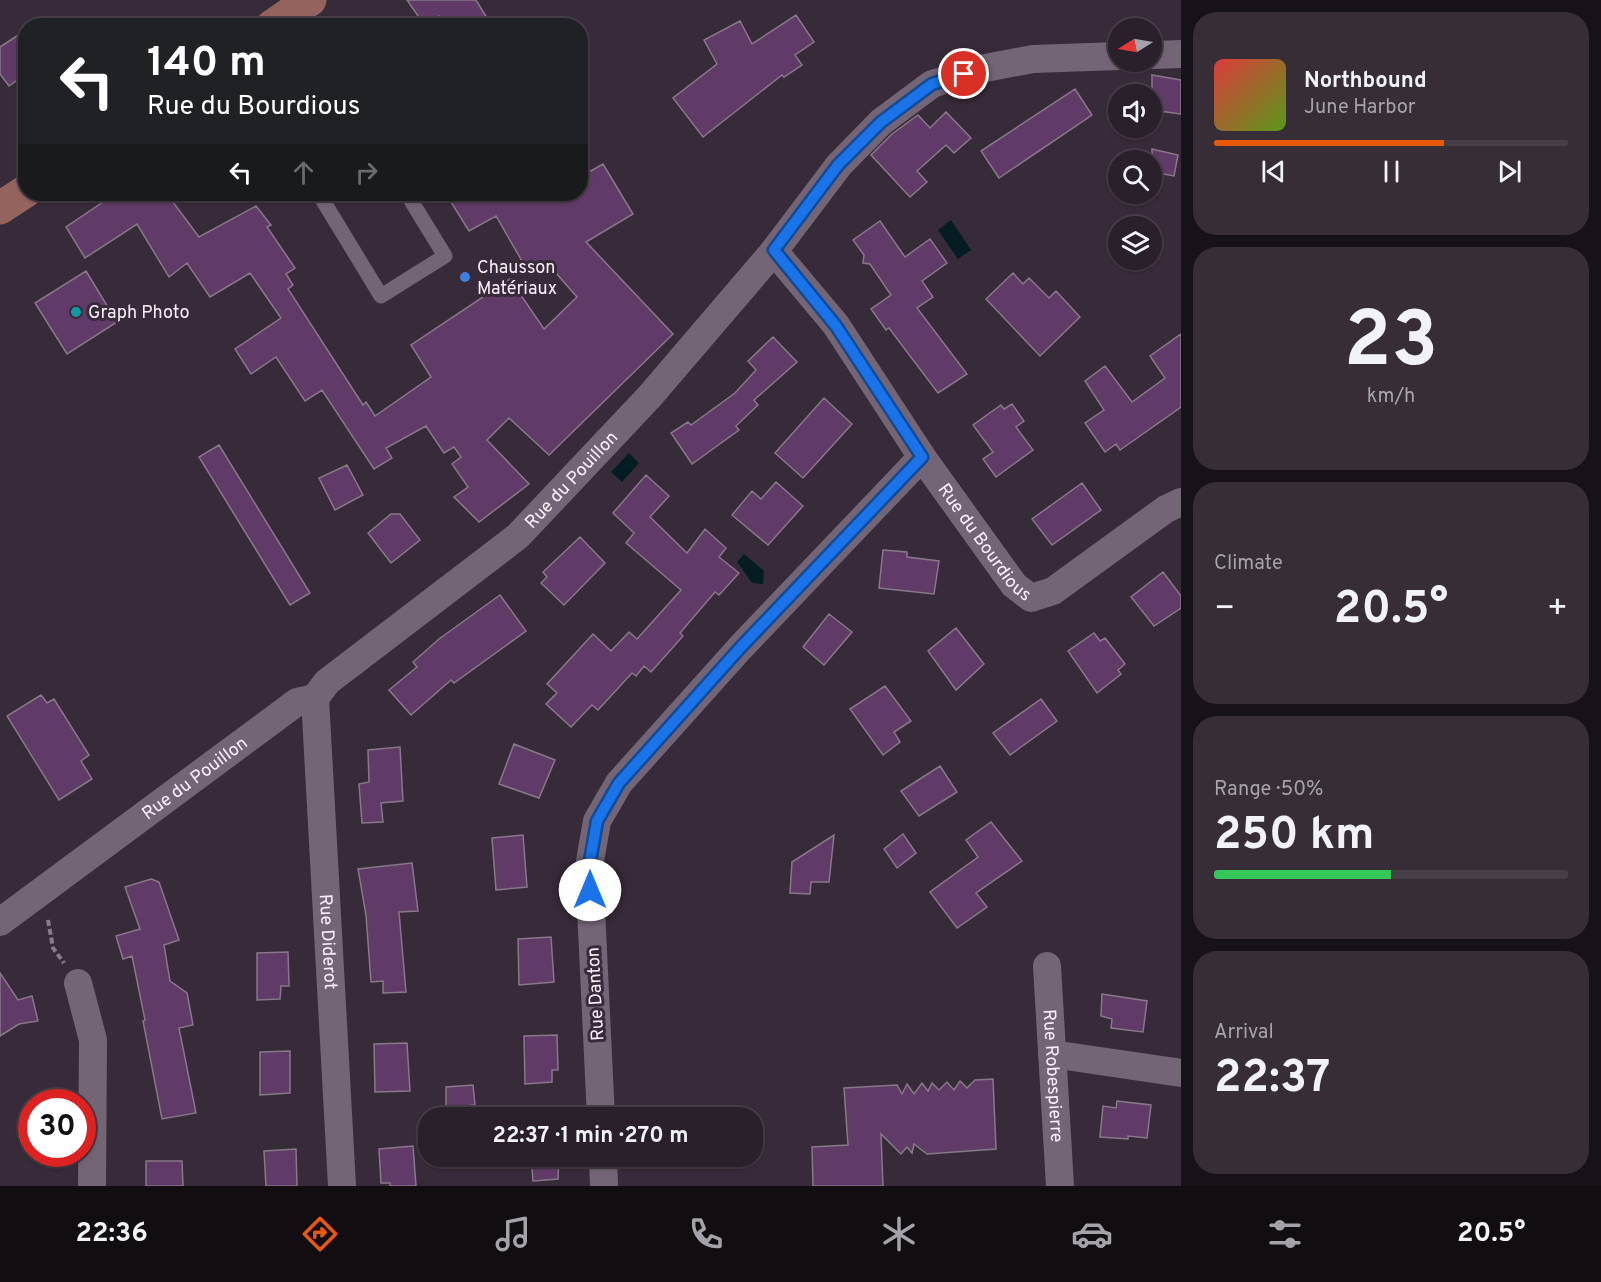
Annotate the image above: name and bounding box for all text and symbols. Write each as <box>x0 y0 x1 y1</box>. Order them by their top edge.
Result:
north arrow <box>1108 18 1162 72</box>
map controls <box>1108 18 1162 270</box>
text: 140 m <box>147 38 266 91</box>
icon: left <box>48 42 126 120</box>
pin <box>938 48 989 99</box>
icon: arrive <box>947 57 980 90</box>
text: Northbound <box>1304 68 1427 95</box>
button: sound <box>1108 84 1162 138</box>
text: Rue du Bourdious <box>147 90 360 124</box>
text: June Harbor <box>1304 95 1416 121</box>
button: search <box>1108 150 1162 204</box>
icon: previous <box>1257 155 1290 188</box>
icon: pause <box>1375 155 1408 188</box>
icon: next <box>1493 155 1526 188</box>
icon: left <box>224 156 257 189</box>
icon: ahead <box>287 156 320 189</box>
icon: right <box>350 156 383 189</box>
button: layers <box>1108 216 1162 270</box>
place label: Chausson Matériaux <box>477 257 557 301</box>
marker: Chausson Matériaux <box>458 270 472 284</box>
text: 23 <box>1344 295 1438 394</box>
place label: Graph Photo <box>88 302 190 325</box>
marker: Graph Photo <box>69 305 83 319</box>
text: km/h <box>1367 384 1415 410</box>
street label: Rue du Pouillon <box>521 427 624 534</box>
street label: Rue du Bourdious <box>932 479 1036 607</box>
text: Climate <box>1214 551 1283 577</box>
text: 20.5° <box>1334 582 1448 639</box>
text: − <box>1214 589 1235 631</box>
text: + <box>1547 589 1568 631</box>
street label: Rue du Pouillon <box>138 732 253 826</box>
text: Range · 50% <box>1214 777 1323 803</box>
text: 250 km <box>1214 808 1374 865</box>
position arrow <box>558 858 622 922</box>
street label: Rue Diderot <box>313 893 341 990</box>
street label: Rue Danton <box>583 946 610 1041</box>
street label: Rue Robespierre <box>1037 1009 1067 1143</box>
text: Arrival <box>1214 1020 1274 1046</box>
text: 22:37 <box>1214 1051 1330 1108</box>
speed limit sign: 30 <box>18 1089 96 1167</box>
text: 22:37 · 1 min · 270 m <box>492 1123 689 1150</box>
icon: directions <box>299 1213 341 1255</box>
icon: music <box>492 1213 534 1255</box>
icon: phone <box>685 1213 727 1255</box>
icon: climate <box>878 1213 920 1255</box>
icon: car <box>1071 1213 1113 1255</box>
icon: filters <box>1264 1213 1306 1255</box>
text: 22:36 <box>76 1217 148 1251</box>
text: 20.5° <box>1457 1217 1525 1251</box>

